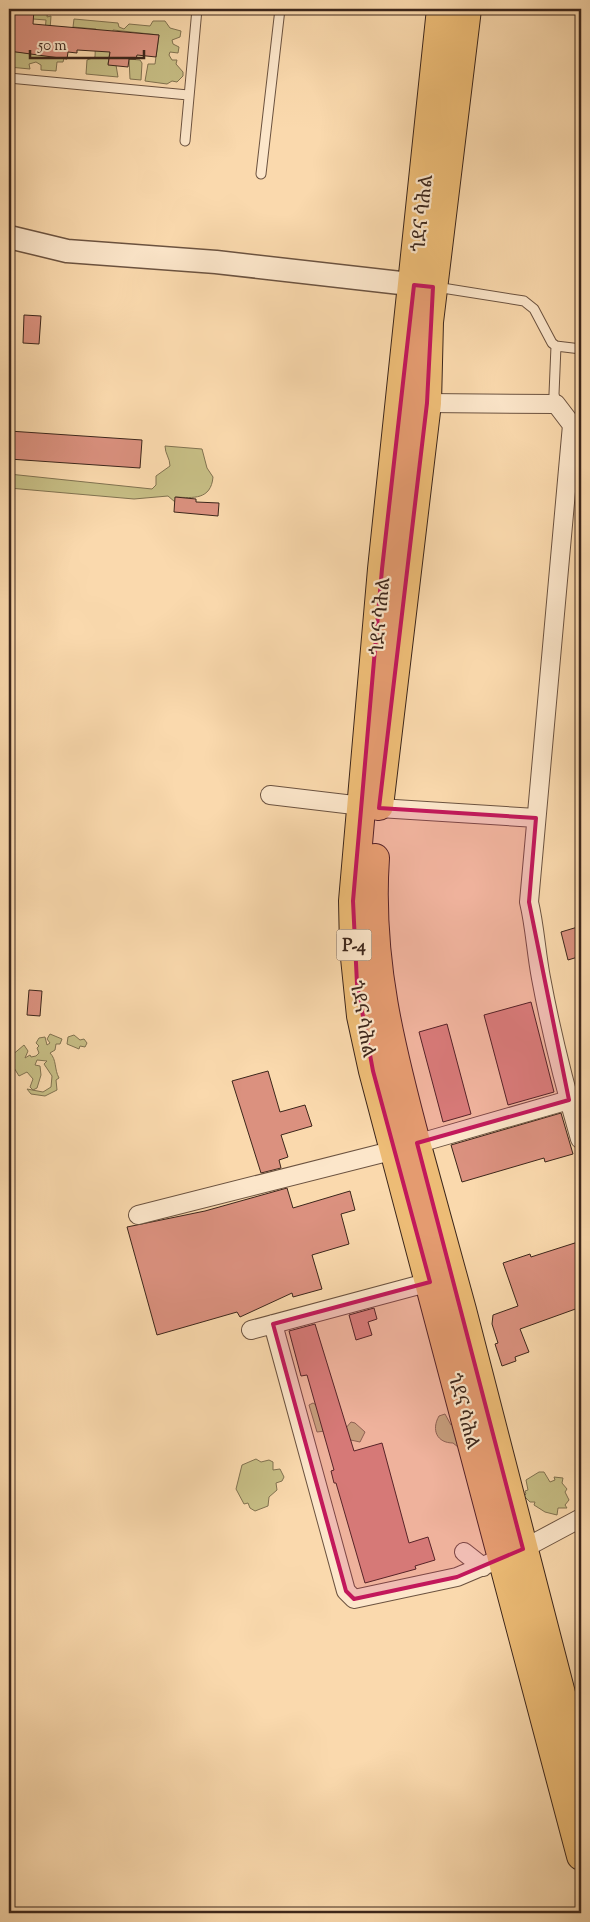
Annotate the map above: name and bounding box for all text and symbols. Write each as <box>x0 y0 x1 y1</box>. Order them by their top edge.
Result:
scale bar <box>30 28 144 60</box>
text: 50 m <box>37 36 67 57</box>
street label: ጎደና ሳሕል <box>406 173 441 253</box>
street label: ጎደና ሳሕል <box>365 576 398 656</box>
road number: P-4 <box>336 930 372 960</box>
street label: ጎደና ሳሕል <box>341 979 382 1060</box>
street label: ጎደና ሳሕል <box>439 1370 486 1453</box>

